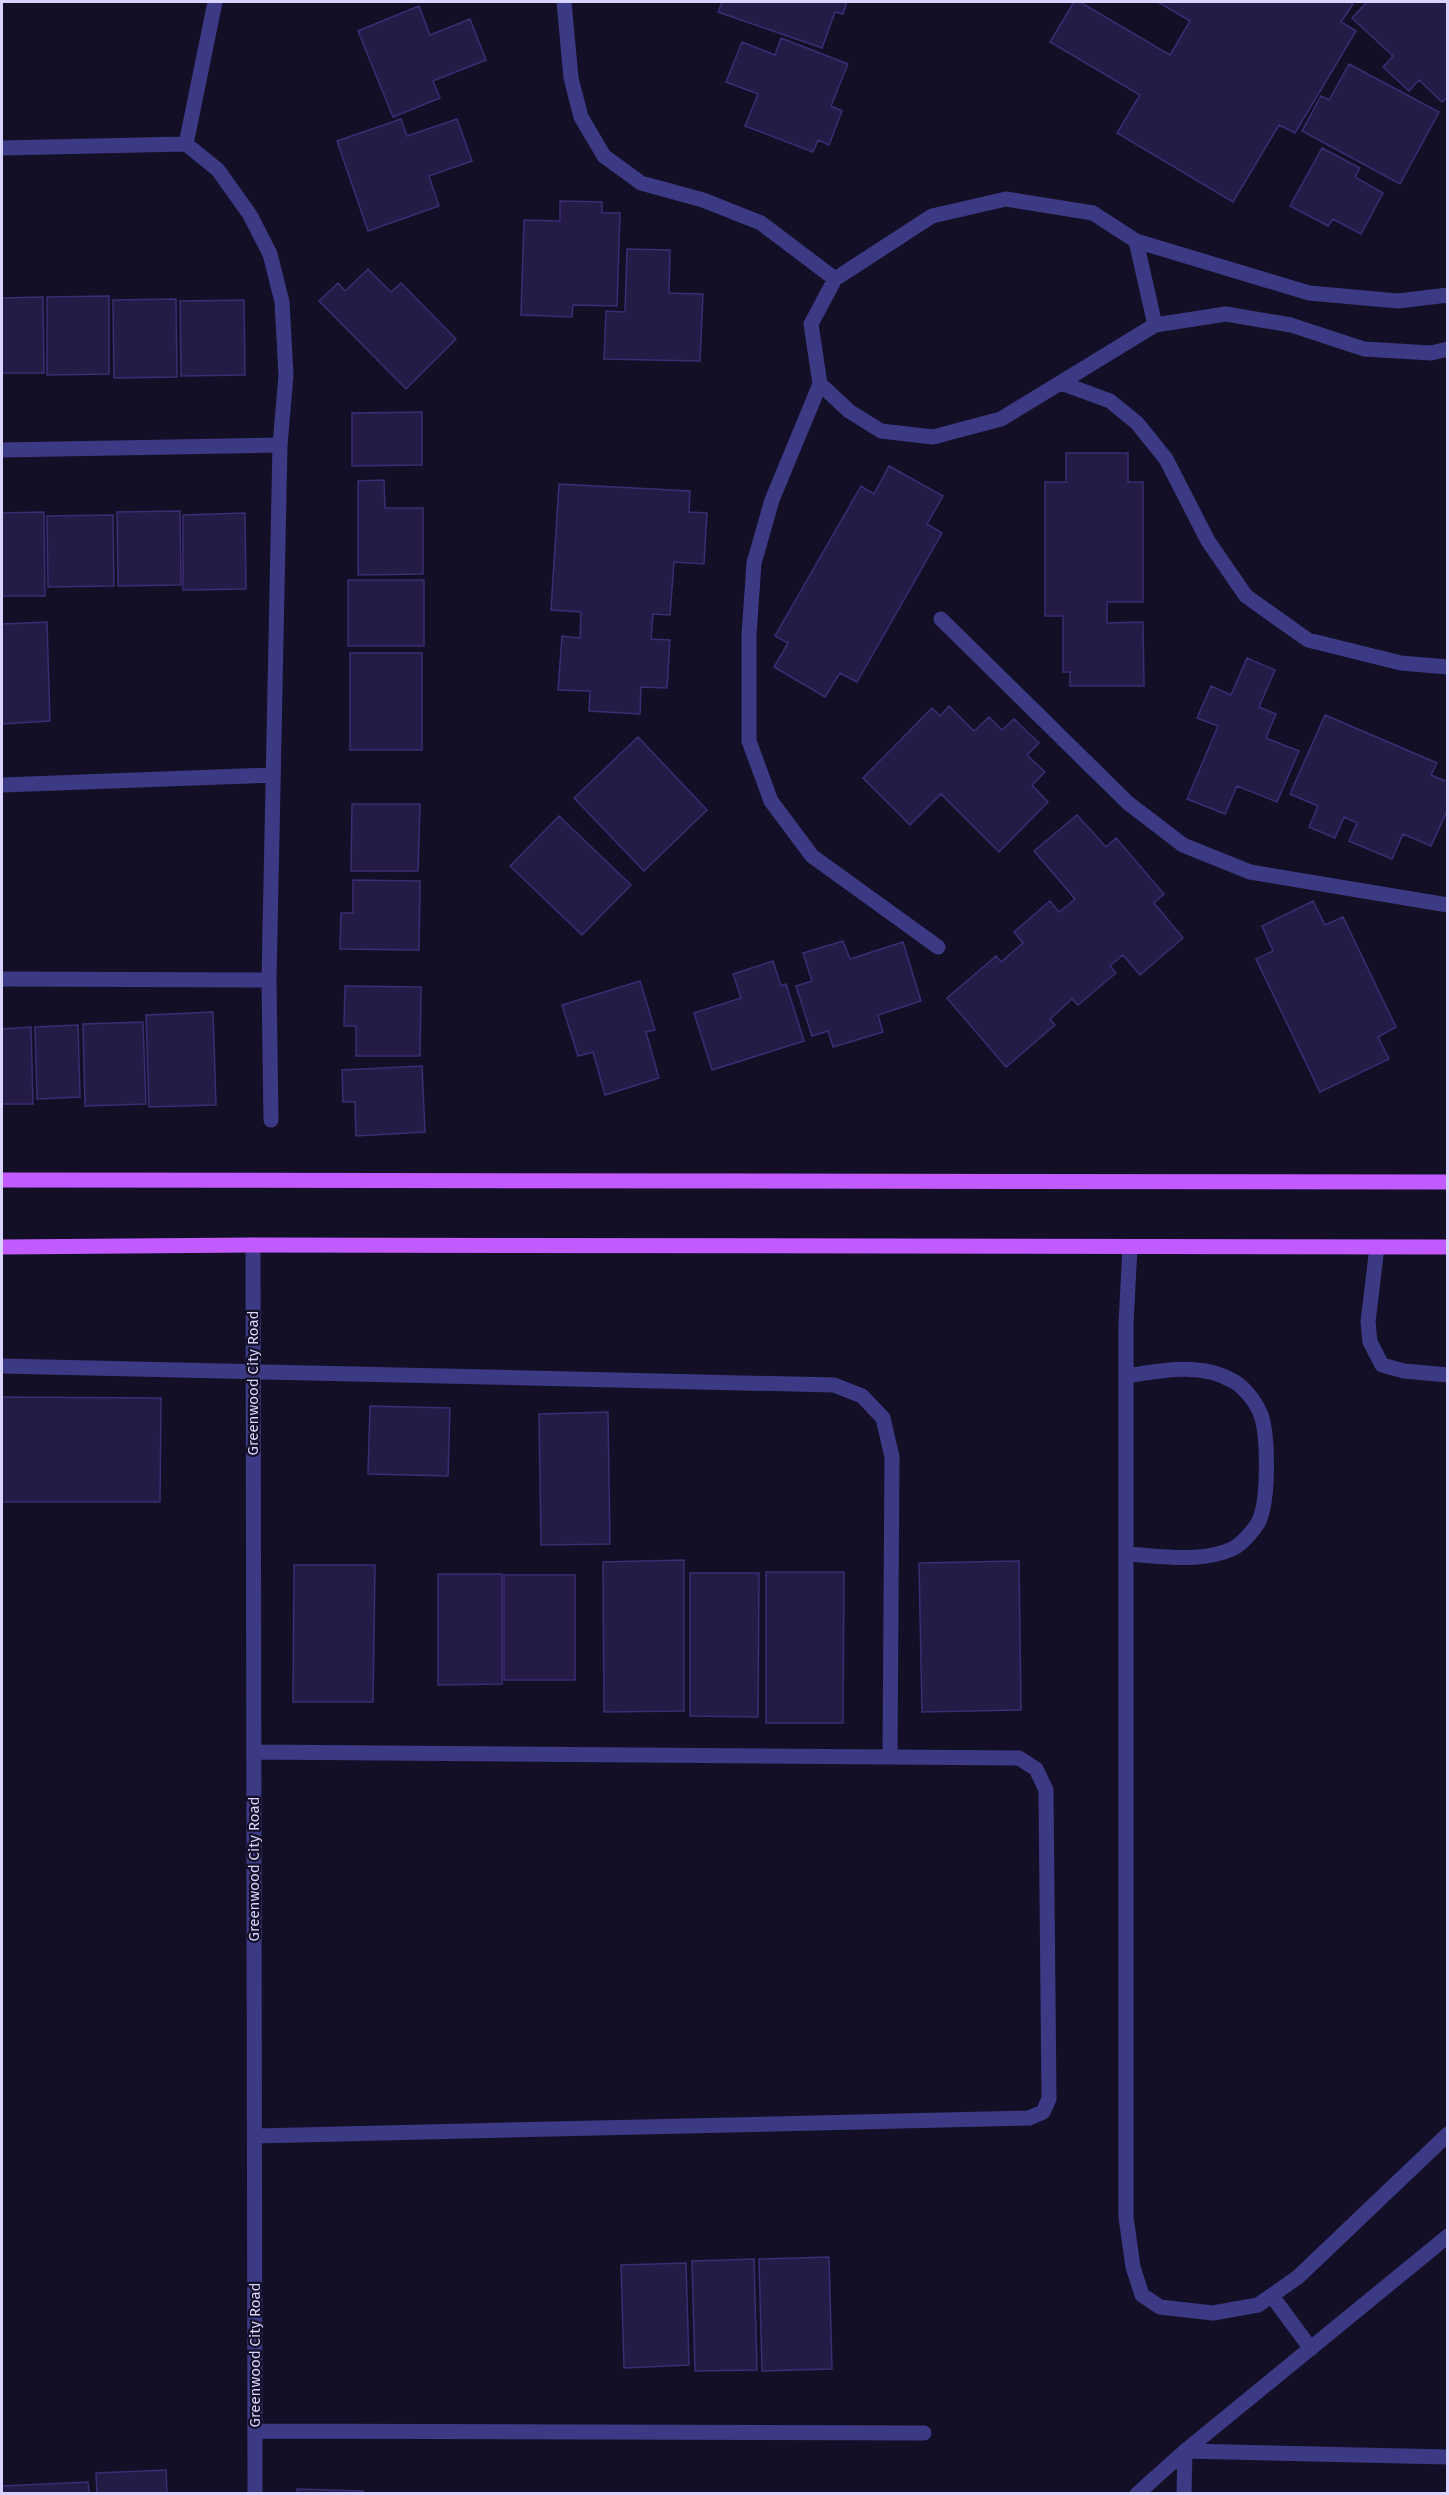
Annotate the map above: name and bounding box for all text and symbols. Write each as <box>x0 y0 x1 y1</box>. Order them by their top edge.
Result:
street label: Greenwood City Road <box>244 1310 262 1456</box>
street label: Greenwood City Road <box>245 1796 263 1942</box>
street label: Greenwood City Road <box>246 2282 264 2428</box>

